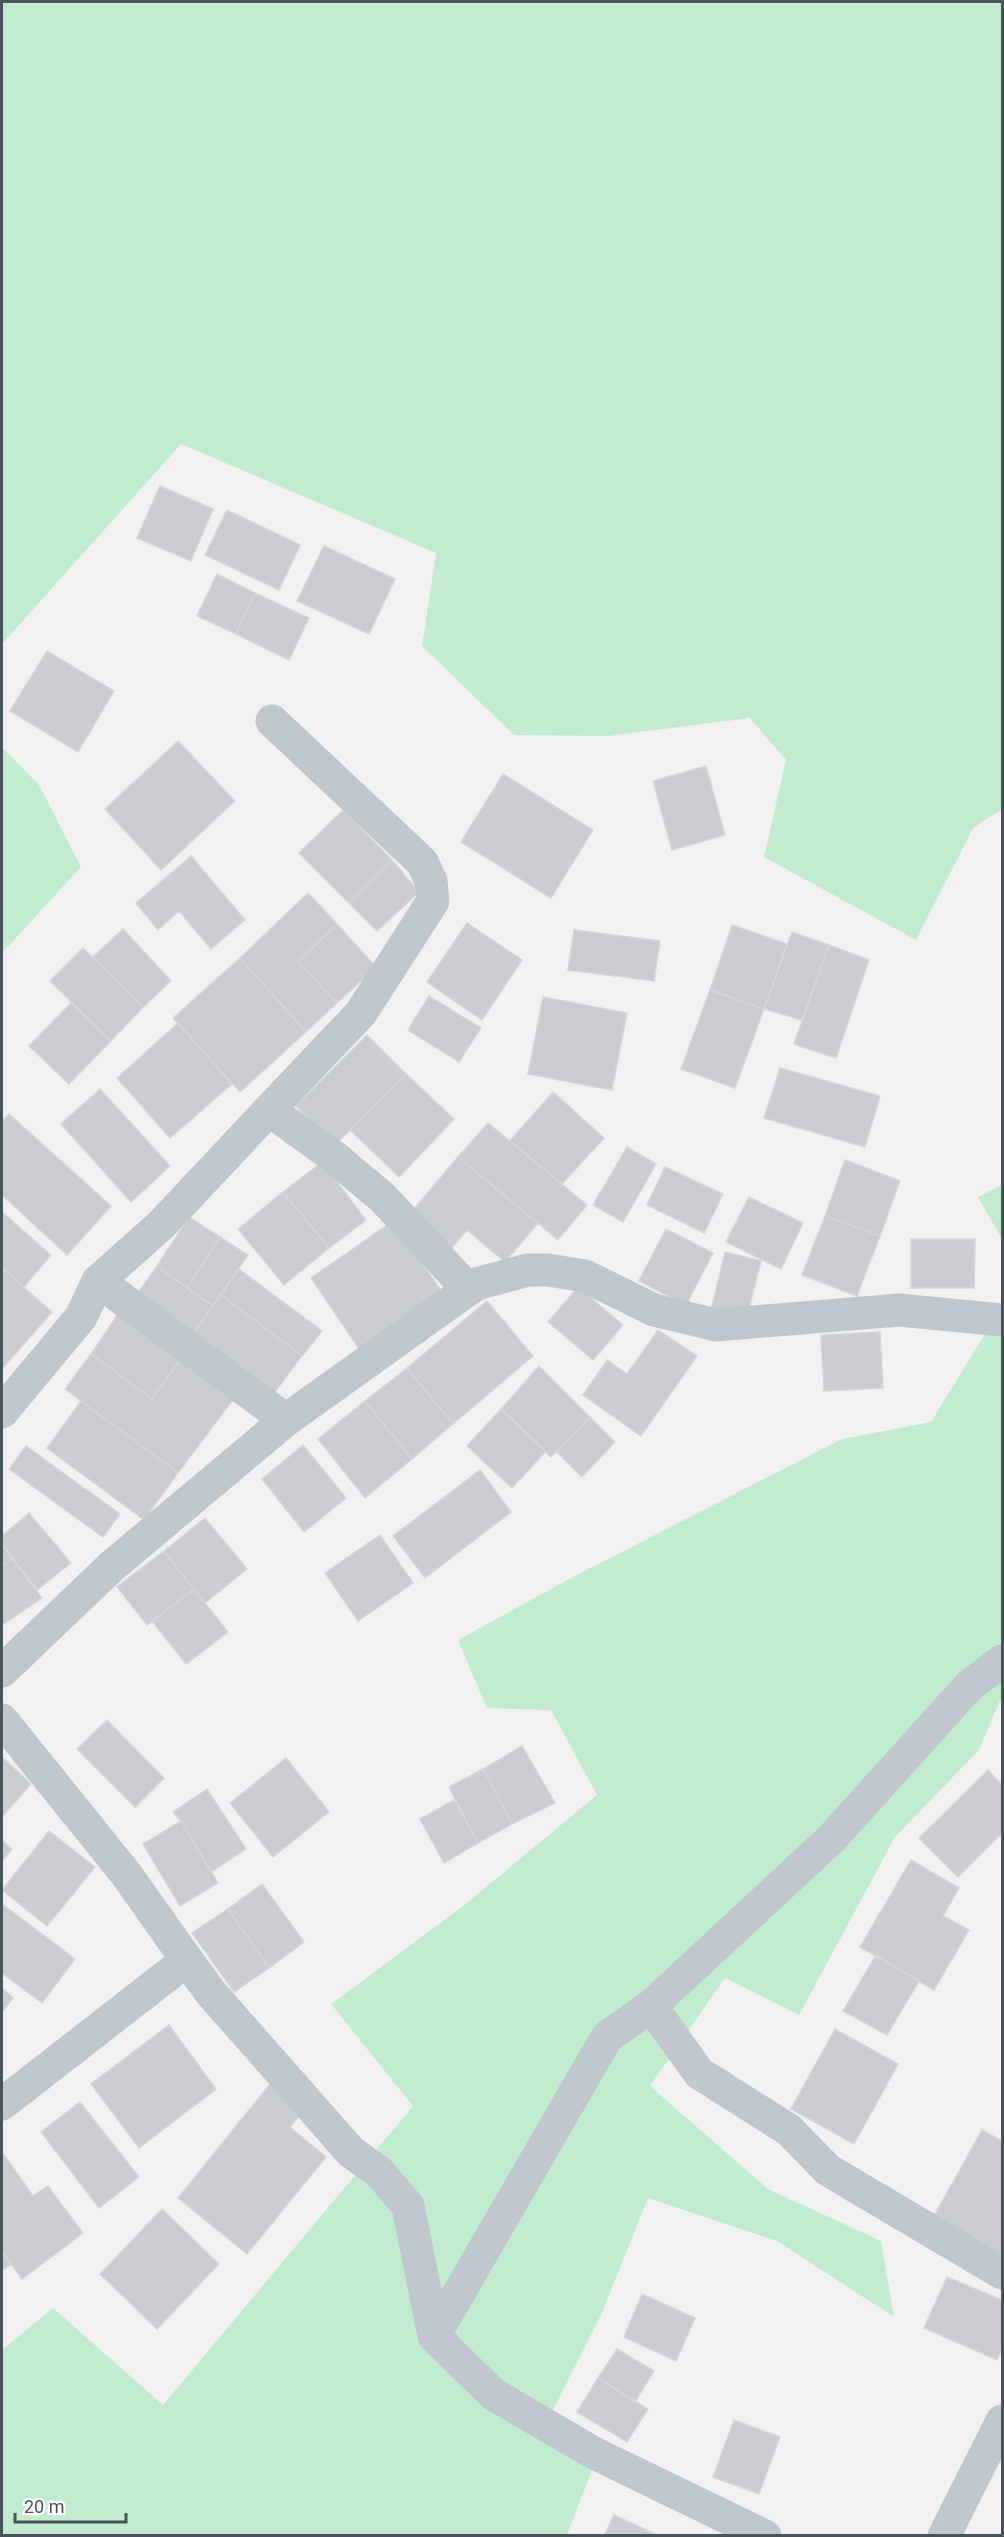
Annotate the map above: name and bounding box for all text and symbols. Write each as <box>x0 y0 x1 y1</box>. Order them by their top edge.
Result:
scale bar <box>15 2486 126 2524</box>
text: 20 m <box>24 2496 64 2517</box>

